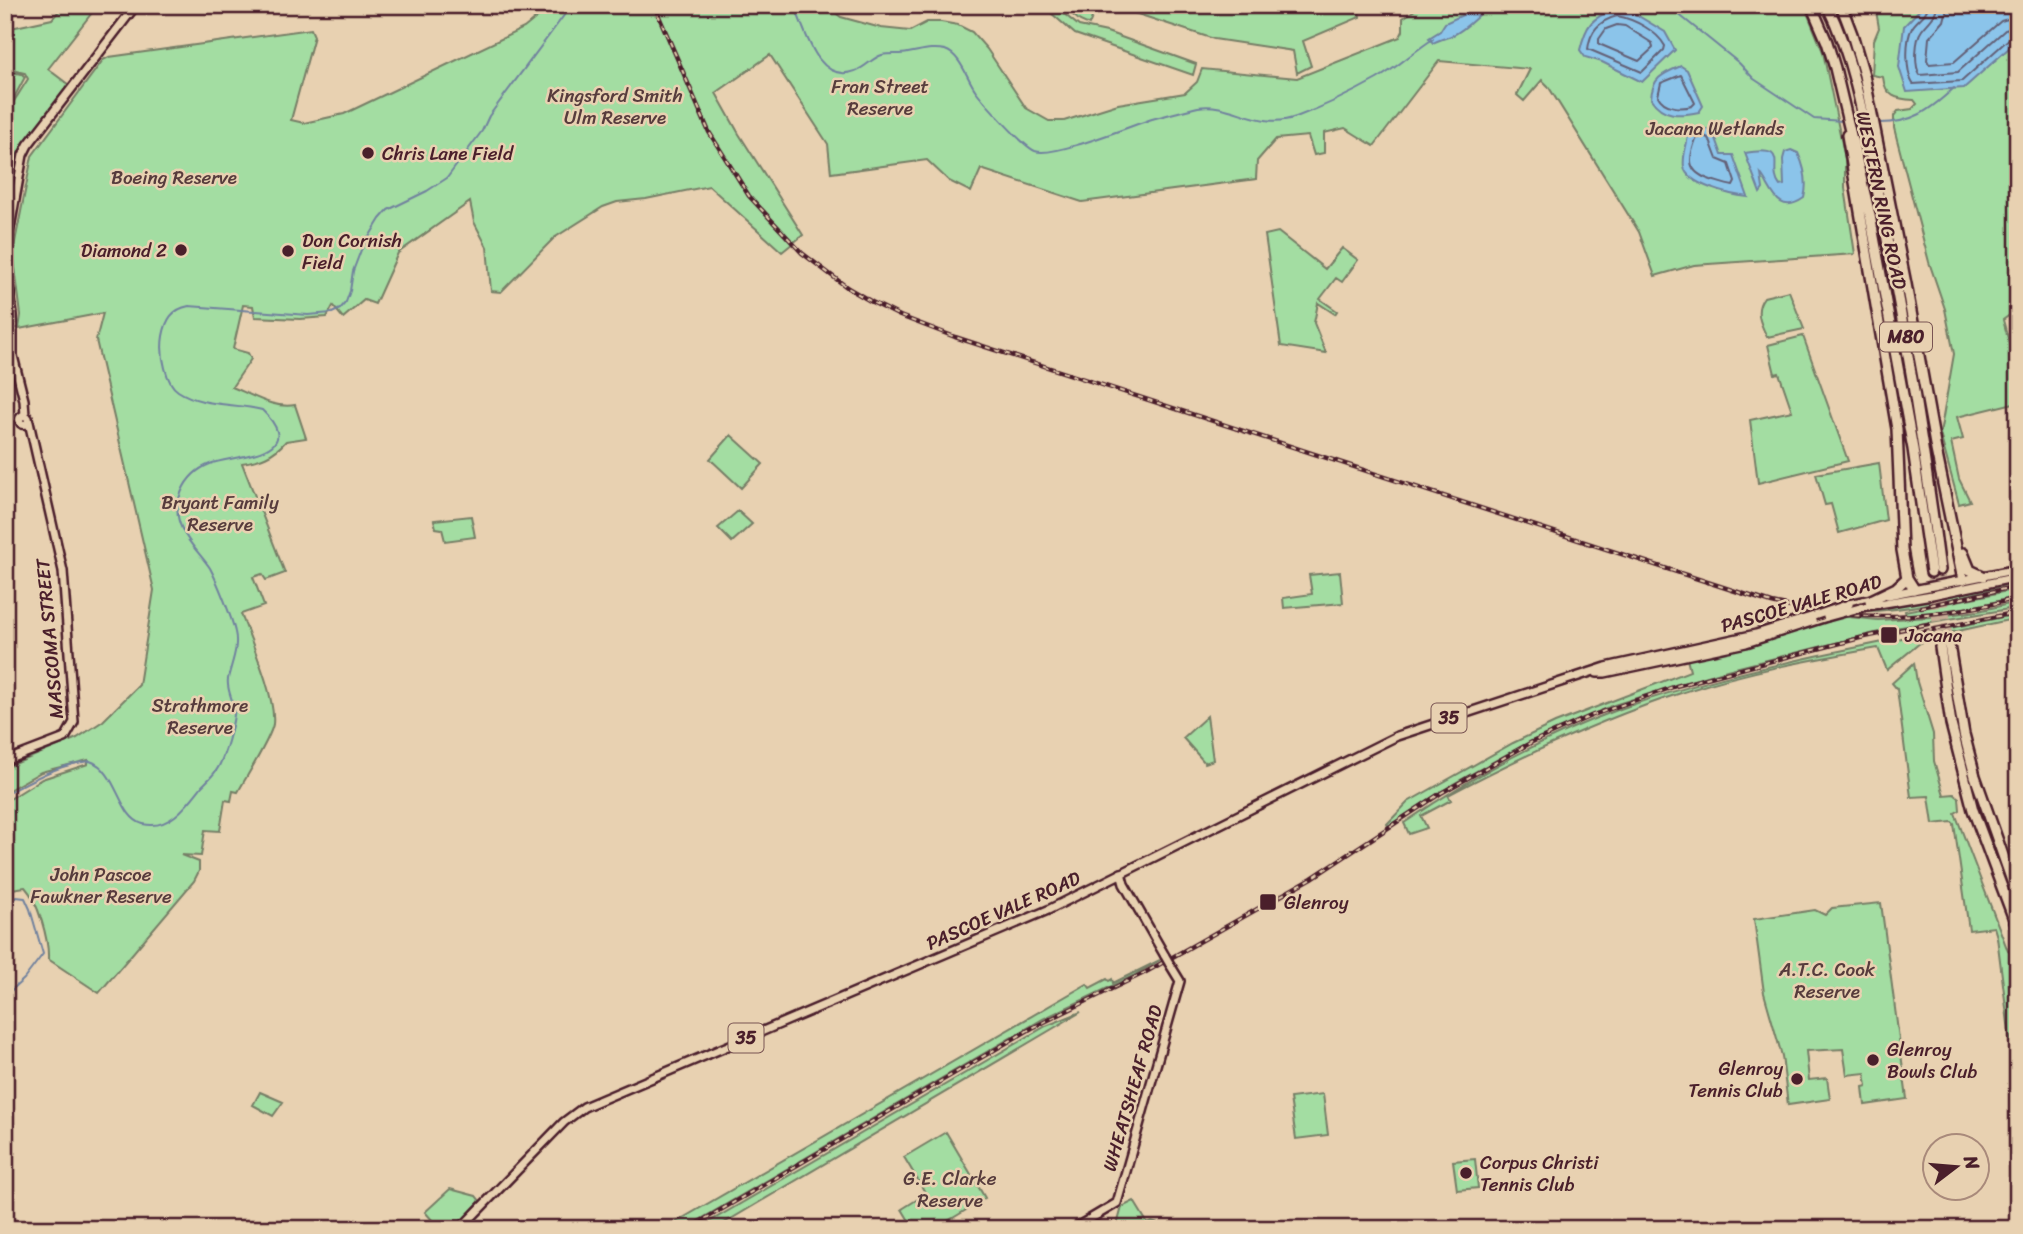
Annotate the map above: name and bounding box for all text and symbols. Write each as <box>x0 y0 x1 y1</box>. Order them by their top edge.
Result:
park label: Fran Street Reserve <box>831 70 929 125</box>
park label: Kingsford Smith Ulm Reserve <box>547 79 683 134</box>
street label: WESTERN RING ROAD <box>1847 108 1917 293</box>
park label: Jacana Wetlands <box>1645 112 1784 145</box>
place label: Chris Lane Field <box>382 137 515 170</box>
marker: Chris Lane Field <box>360 145 376 161</box>
park label: Boeing Reserve <box>111 161 237 194</box>
place label: Don Cornish Field <box>302 224 402 279</box>
place label: Diamond 2 <box>81 234 167 267</box>
marker: Diamond 2 <box>173 242 189 258</box>
marker: Don Cornish Field <box>280 243 296 259</box>
road number: M80 <box>1880 323 1932 352</box>
park label: Bryant Family Reserve <box>161 486 279 541</box>
street label: MASCOMA STREET <box>26 557 73 720</box>
street label: PASCOE VALE ROAD <box>1717 565 1886 642</box>
place label: Jacana <box>1904 619 1963 652</box>
marker: Jacana <box>1879 625 1899 645</box>
park label: Strathmore Reserve <box>152 689 248 744</box>
road number: 35 <box>1432 704 1466 732</box>
park label: John Pascoe Fawkner Reserve <box>30 858 172 913</box>
street label: PASCOE VALE ROAD <box>921 861 1086 959</box>
place label: Glenroy <box>1284 886 1349 919</box>
marker: Glenroy <box>1258 892 1278 912</box>
park label: A.T.C. Cook Reserve <box>1778 953 1876 1008</box>
street label: WHEATSHEAF ROAD <box>1093 1000 1172 1175</box>
road number: 35 <box>728 1023 764 1052</box>
place label: Glenroy Bowls Club <box>1887 1033 1978 1088</box>
place label: Glenroy Tennis Club <box>1688 1052 1783 1107</box>
marker: Glenroy Bowls Club <box>1865 1052 1881 1068</box>
marker: Glenroy Tennis Club <box>1789 1071 1805 1087</box>
north arrow <box>1922 1132 1992 1202</box>
place label: Corpus Christi Tennis Club <box>1480 1146 1599 1201</box>
text: N <box>1954 1151 1990 1174</box>
park label: G.E. Clarke Reserve <box>903 1162 997 1217</box>
marker: Corpus Christi Tennis Club <box>1458 1165 1474 1181</box>

